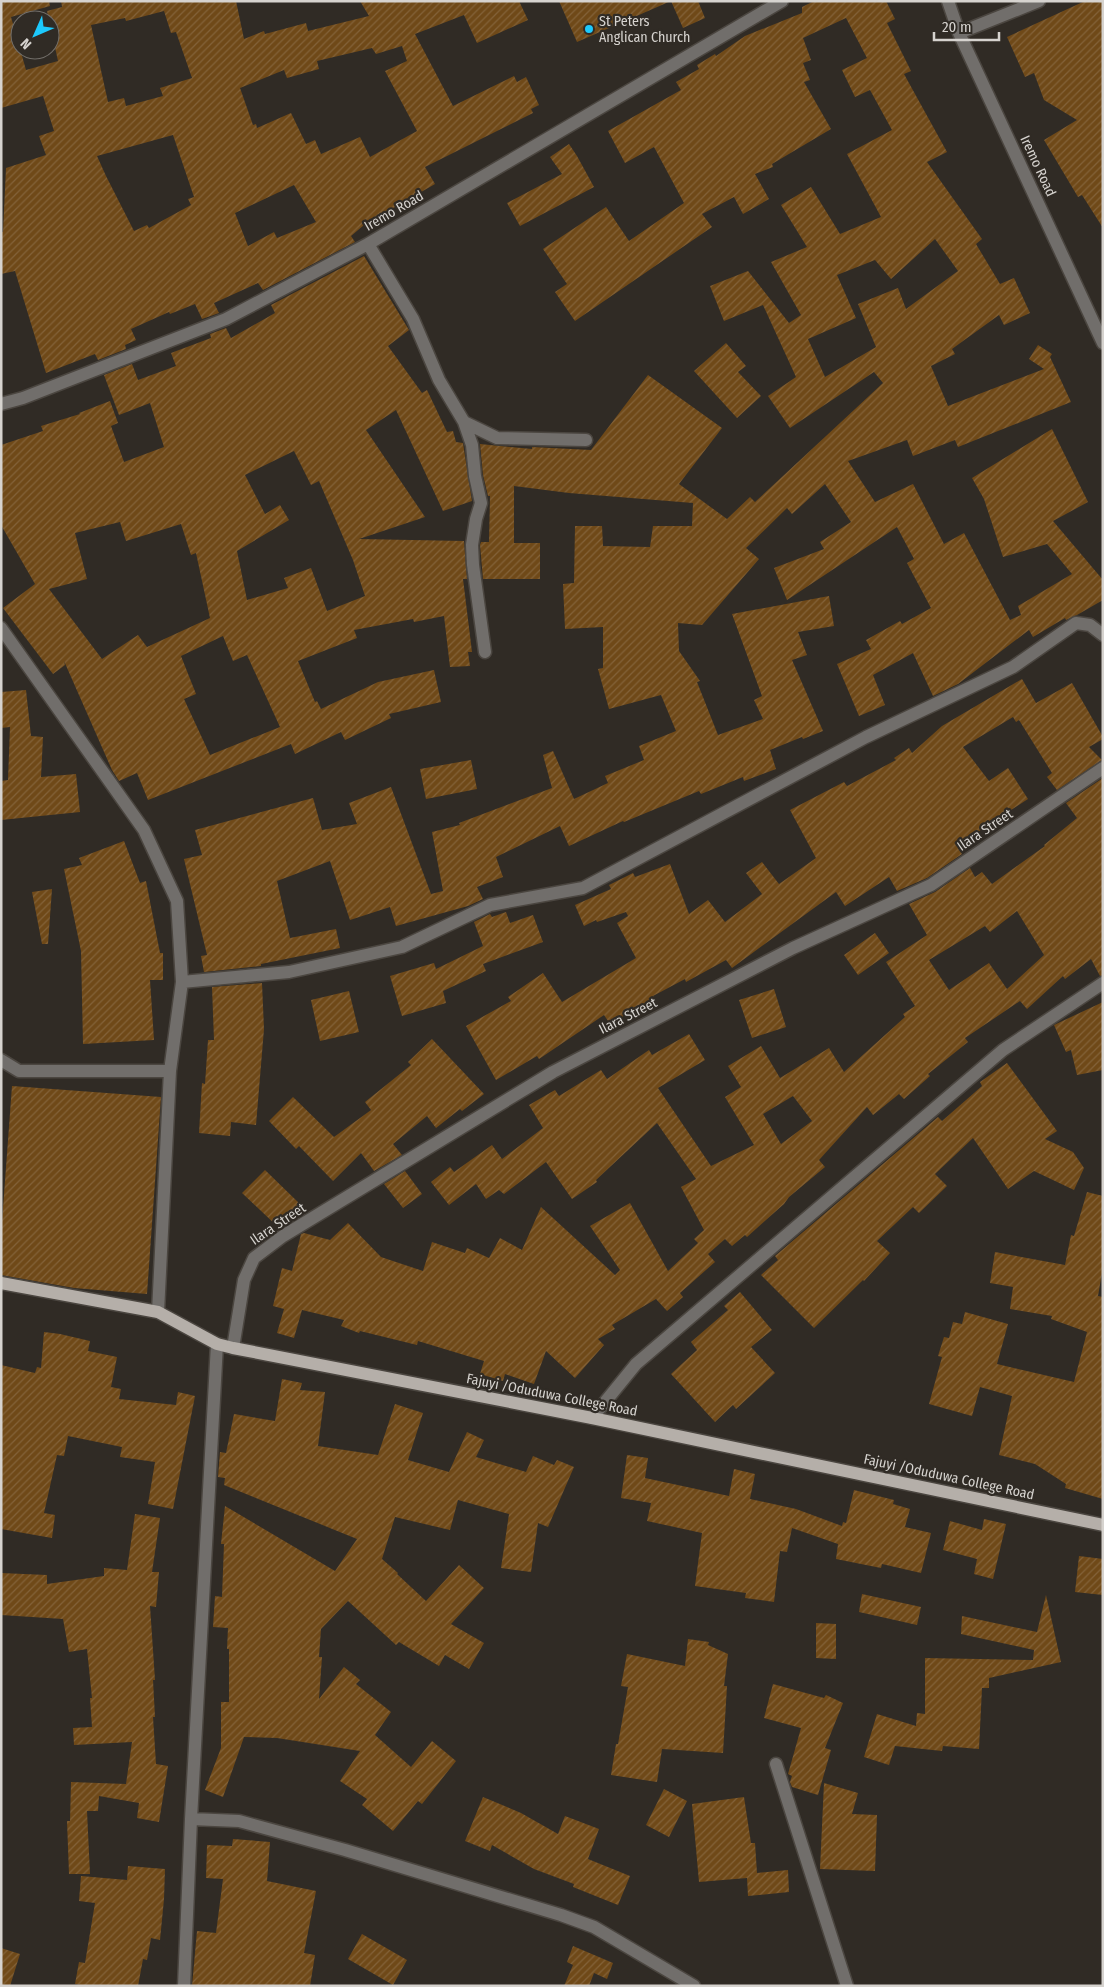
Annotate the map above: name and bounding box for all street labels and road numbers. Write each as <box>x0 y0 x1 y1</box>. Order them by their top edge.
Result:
street label: Iremo Road <box>1016 133 1060 199</box>
street label: Iremo Road <box>361 187 427 235</box>
street label: Ilara Street <box>954 805 1016 855</box>
street label: Ilara Street <box>596 994 660 1038</box>
street label: Ilara Street <box>247 1199 309 1249</box>
street label: Fajuyi /Oduduwa College Road <box>465 1370 639 1420</box>
street label: Fajuyi /Oduduwa College Road <box>862 1451 1036 1503</box>

